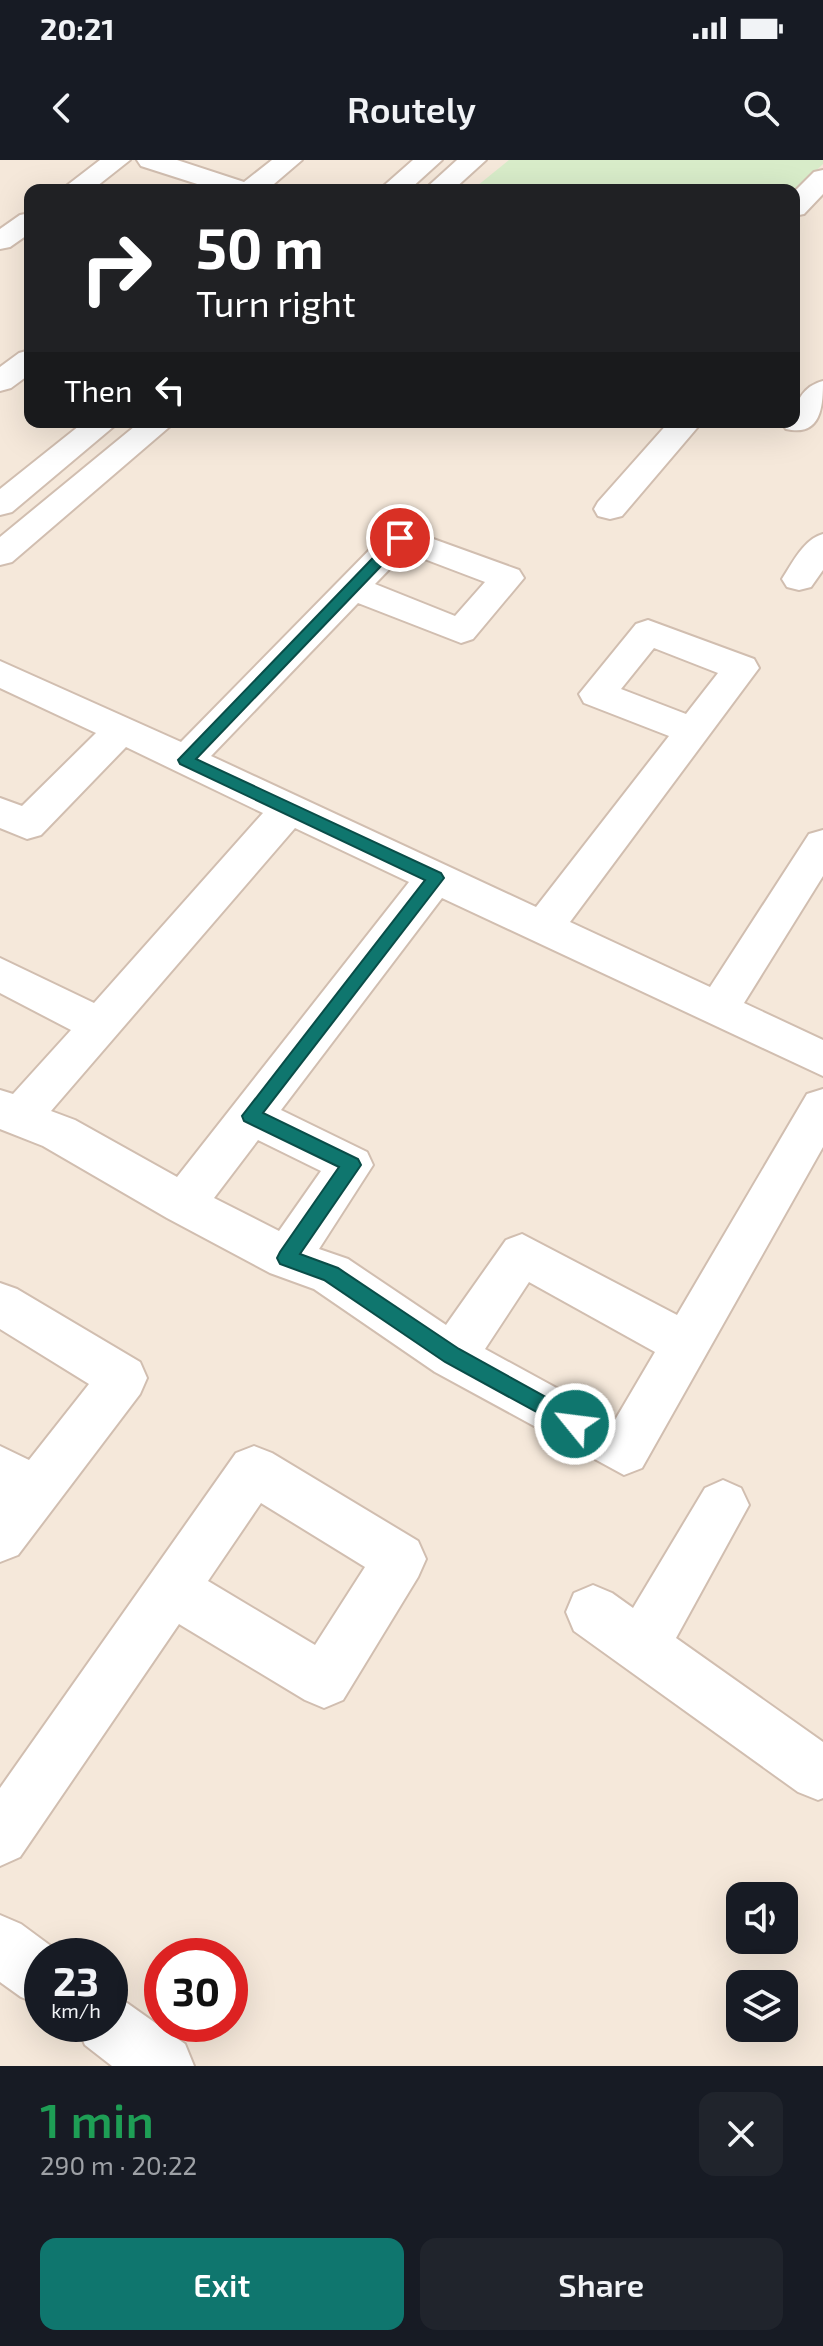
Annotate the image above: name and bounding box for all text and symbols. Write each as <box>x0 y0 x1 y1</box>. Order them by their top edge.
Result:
text: 20:21 <box>40 10 114 46</box>
icon: back <box>40 86 84 130</box>
icon: search <box>739 86 783 130</box>
text: Routely <box>347 87 476 130</box>
text: 50 m <box>196 213 324 280</box>
icon: right <box>64 216 168 320</box>
text: Turn right <box>196 281 356 324</box>
icon: left <box>148 368 192 412</box>
text: Then <box>64 372 132 408</box>
pin <box>366 504 434 572</box>
icon: arrive <box>378 516 422 560</box>
position arrow <box>533 1382 617 1466</box>
map controls <box>726 1882 798 2042</box>
button: sound <box>726 1882 798 1954</box>
speed limit sign: 30 <box>144 1938 248 2042</box>
text: 23 <box>53 1956 99 2004</box>
button: layers <box>726 1970 798 2042</box>
text: km/h <box>51 1998 101 2022</box>
text: 1 min <box>40 2090 154 2148</box>
button: close <box>699 2092 783 2176</box>
text: 290 m · 20:22 <box>40 2149 197 2180</box>
button: Exit <box>40 2238 404 2330</box>
button: Share <box>420 2238 783 2330</box>

